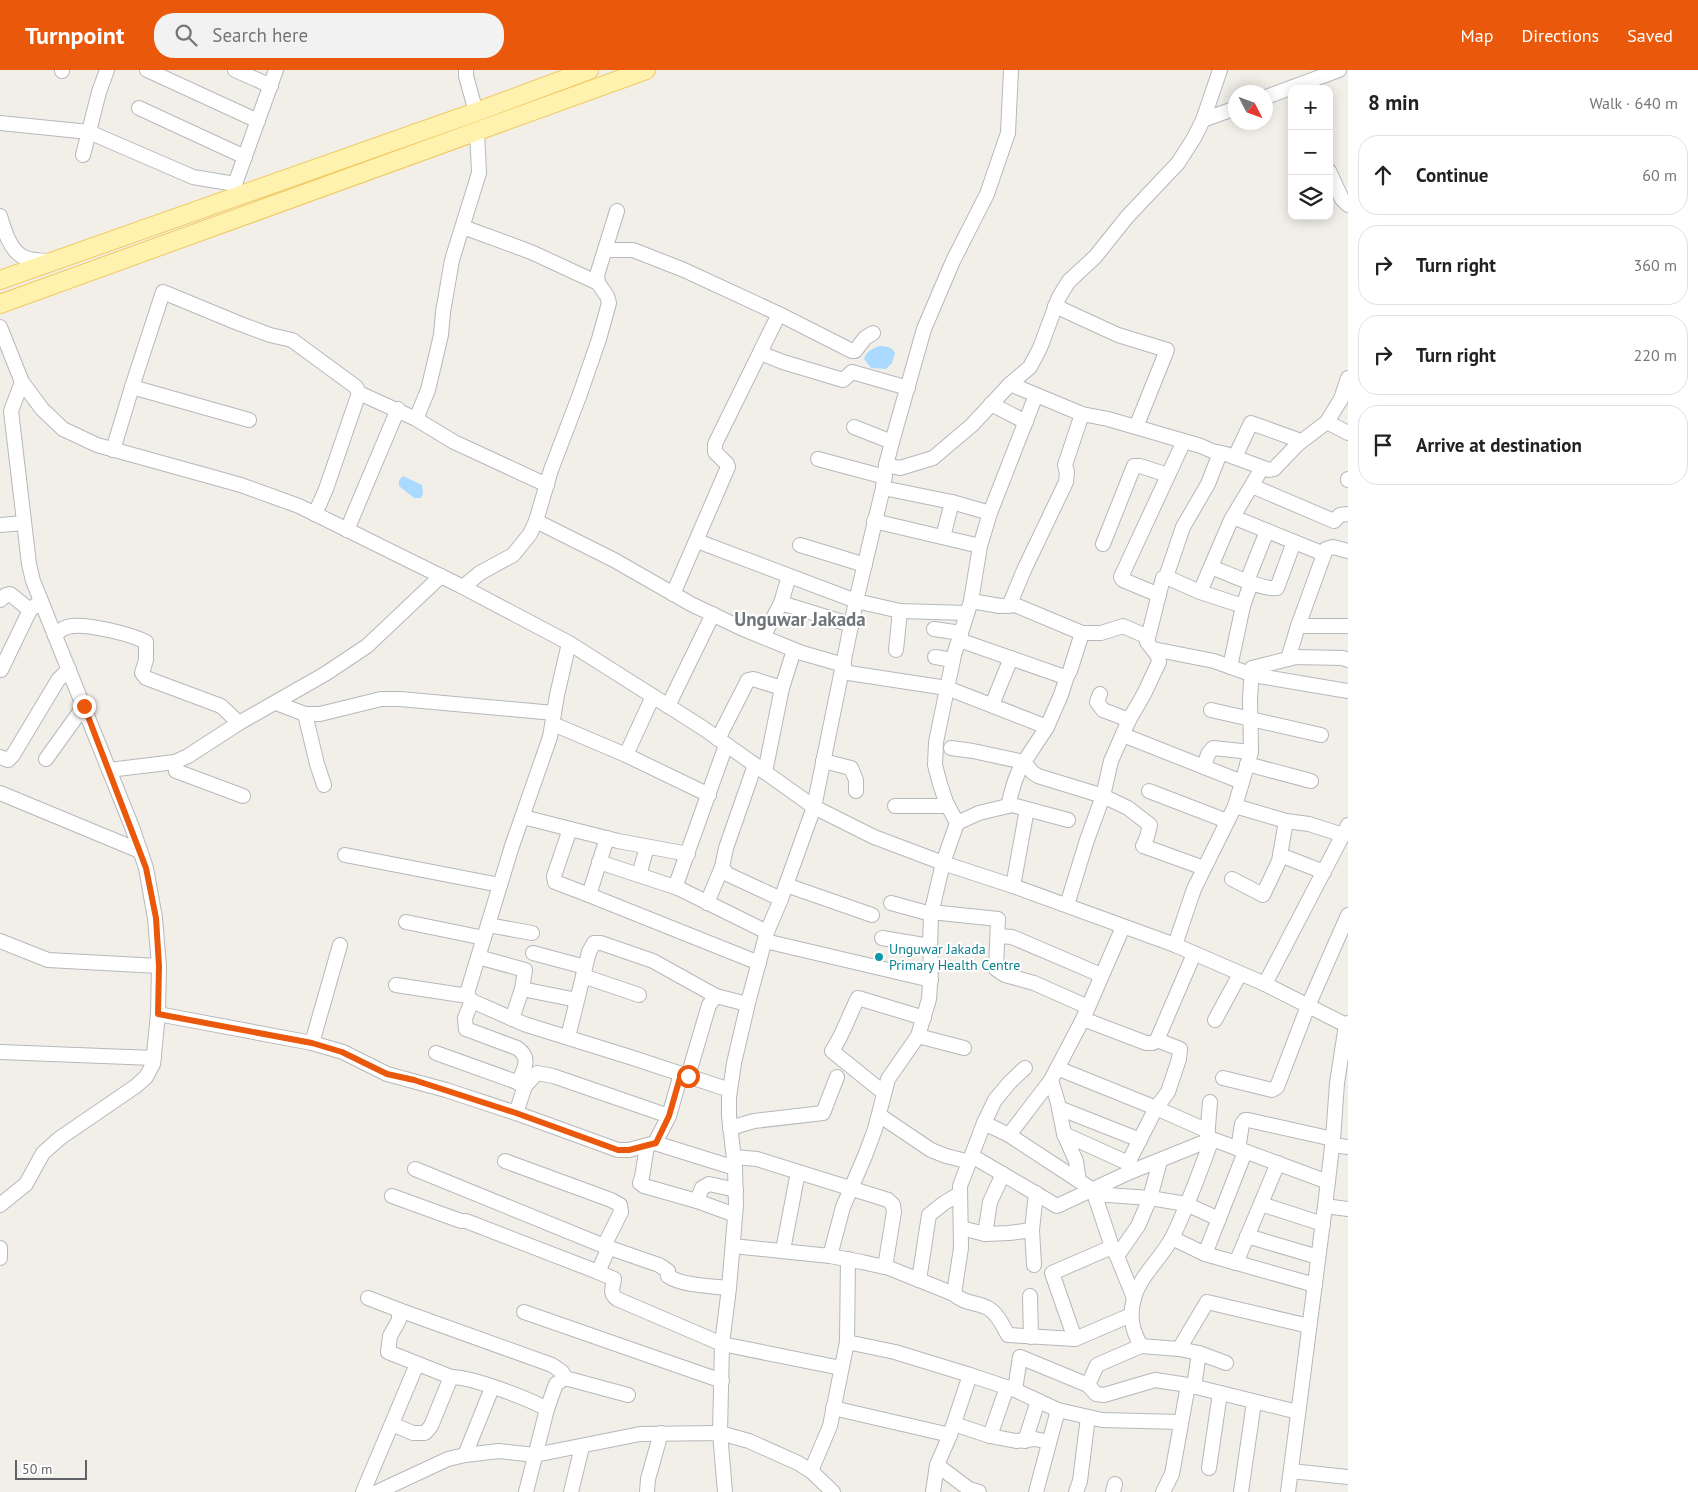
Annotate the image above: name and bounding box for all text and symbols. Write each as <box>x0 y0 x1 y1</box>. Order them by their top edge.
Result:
search box <box>154 13 504 58</box>
text: Turnpoint <box>25 20 124 51</box>
icon: search <box>172 21 200 49</box>
text: Search here <box>212 23 308 47</box>
text: Map <box>1461 24 1493 47</box>
text: Directions <box>1521 24 1599 47</box>
text: Saved <box>1627 24 1673 47</box>
north arrow <box>1228 85 1273 130</box>
map controls <box>1288 85 1333 220</box>
button: + <box>1288 85 1333 130</box>
text: 8 min <box>1368 89 1419 116</box>
text: Walk · 640 m <box>1589 93 1678 113</box>
button: − <box>1288 130 1333 175</box>
icon: ahead <box>1369 161 1397 189</box>
text: Continue <box>1416 163 1488 187</box>
text: 60 m <box>1642 165 1677 185</box>
button: layers <box>1288 175 1333 220</box>
icon: right <box>1369 251 1397 279</box>
text: Turn right <box>1416 253 1496 277</box>
text: 360 m <box>1634 255 1677 275</box>
icon: right <box>1369 341 1397 369</box>
text: Turn right <box>1416 343 1496 367</box>
text: 220 m <box>1634 345 1677 365</box>
icon: arrive <box>1369 431 1397 459</box>
text: Arrive at destination <box>1416 433 1582 457</box>
district label: Unguwar Jakada <box>734 607 866 631</box>
route end <box>73 695 96 718</box>
place label: Unguwar Jakada Primary Health Centre <box>889 940 1020 974</box>
marker: Unguwar Jakada Primary Health Centre <box>873 951 885 963</box>
route start <box>677 1065 700 1088</box>
scale bar <box>15 1457 88 1480</box>
text: 50 m <box>22 1460 52 1478</box>

